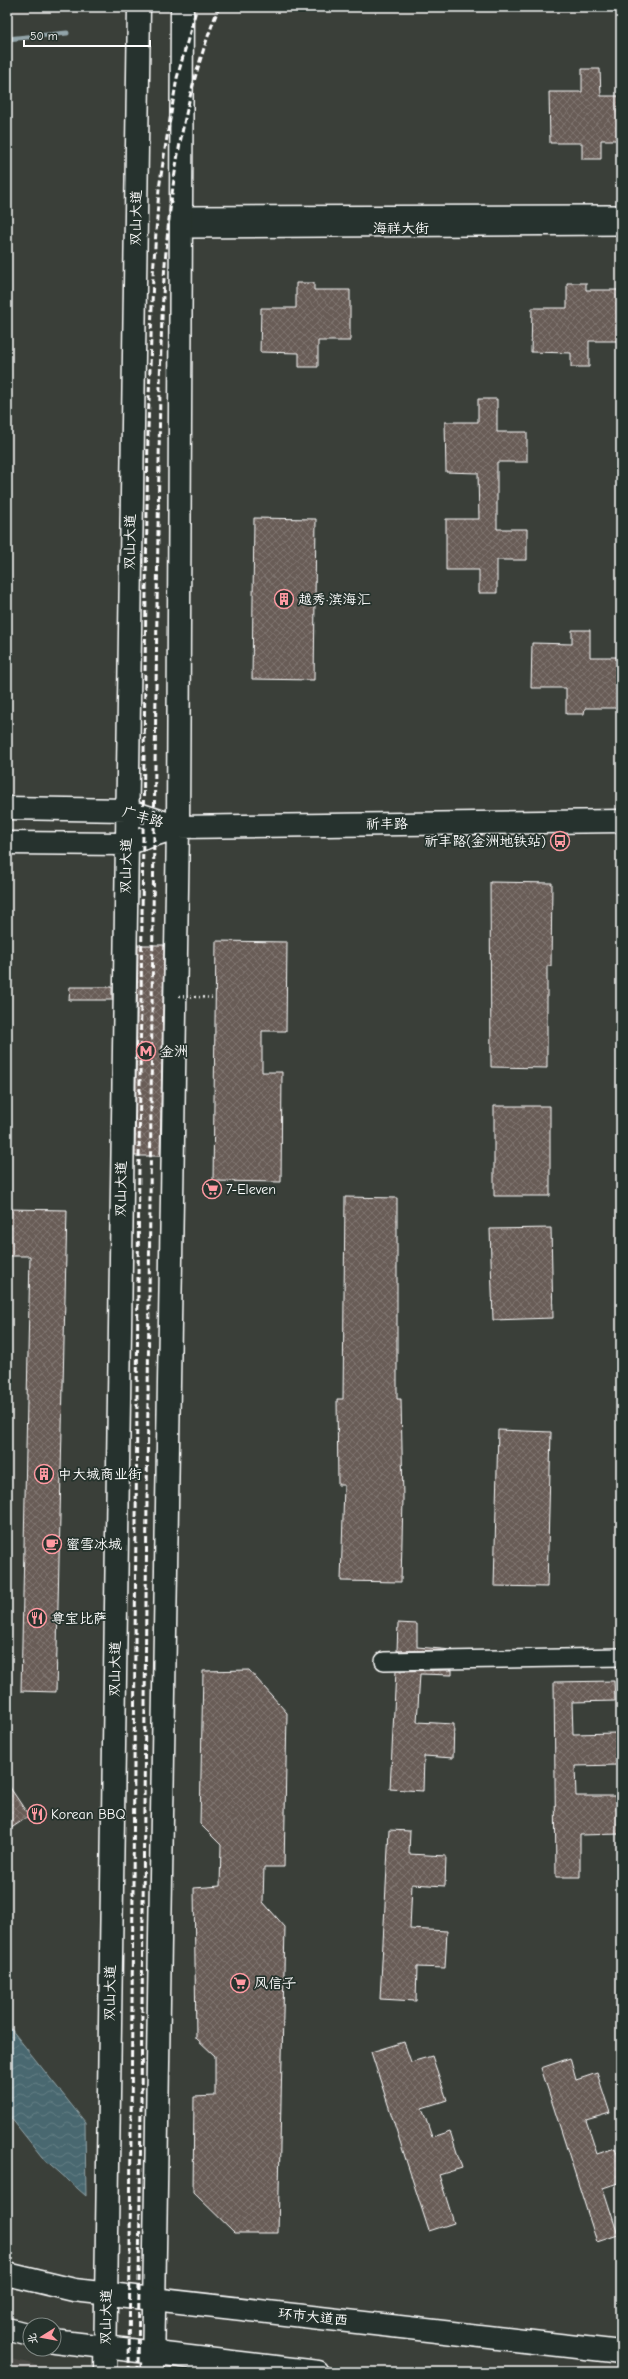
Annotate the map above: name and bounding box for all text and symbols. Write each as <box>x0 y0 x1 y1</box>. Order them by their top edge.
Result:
scale bar <box>24 22 150 48</box>
text: 50 m <box>30 29 58 43</box>
street label: 双山大道 <box>127 190 145 246</box>
street label: 海祥大街 <box>373 220 429 237</box>
street label: 双山大道 <box>121 514 139 570</box>
building icon: 越秀·滨海汇 <box>273 588 295 610</box>
place label: 越秀·滨海汇 <box>298 591 370 608</box>
street label: 广丰路 <box>120 803 166 831</box>
street label: 祈丰路 <box>366 815 408 833</box>
bus stop icon: 祈丰路(金洲地铁站) <box>549 830 571 852</box>
place label: 祈丰路(金洲地铁站) <box>424 833 546 850</box>
street label: 双山大道 <box>117 838 135 894</box>
metro station icon: 金洲 <box>135 1040 157 1062</box>
place label: 金洲 <box>160 1043 188 1060</box>
street label: 双山大道 <box>112 1161 130 1217</box>
supermarket icon: 7-Eleven <box>201 1178 223 1200</box>
place label: 7-Eleven <box>226 1181 276 1198</box>
building icon: 中大城商业街 <box>33 1463 55 1485</box>
place label: 中大城商业街 <box>58 1466 142 1483</box>
cafe icon: 蜜雪冰城 <box>41 1533 63 1555</box>
place label: 蜜雪冰城 <box>66 1536 122 1553</box>
restaurant icon: 尊宝比萨 <box>26 1607 48 1629</box>
place label: 尊宝比萨 <box>51 1610 107 1627</box>
street label: 双山大道 <box>106 1641 124 1697</box>
restaurant icon: Korean BBQ <box>26 1803 48 1825</box>
place label: Korean BBQ <box>51 1806 126 1823</box>
street label: 双山大道 <box>101 1965 119 2021</box>
supermarket icon: 风信子 <box>229 1972 251 1994</box>
place label: 风信子 <box>254 1975 296 1992</box>
street label: 双山大道 <box>97 2289 115 2345</box>
street label: 环市大道西 <box>277 2305 349 2329</box>
north arrow <box>22 2317 62 2357</box>
text: 北 <box>25 2332 40 2345</box>

